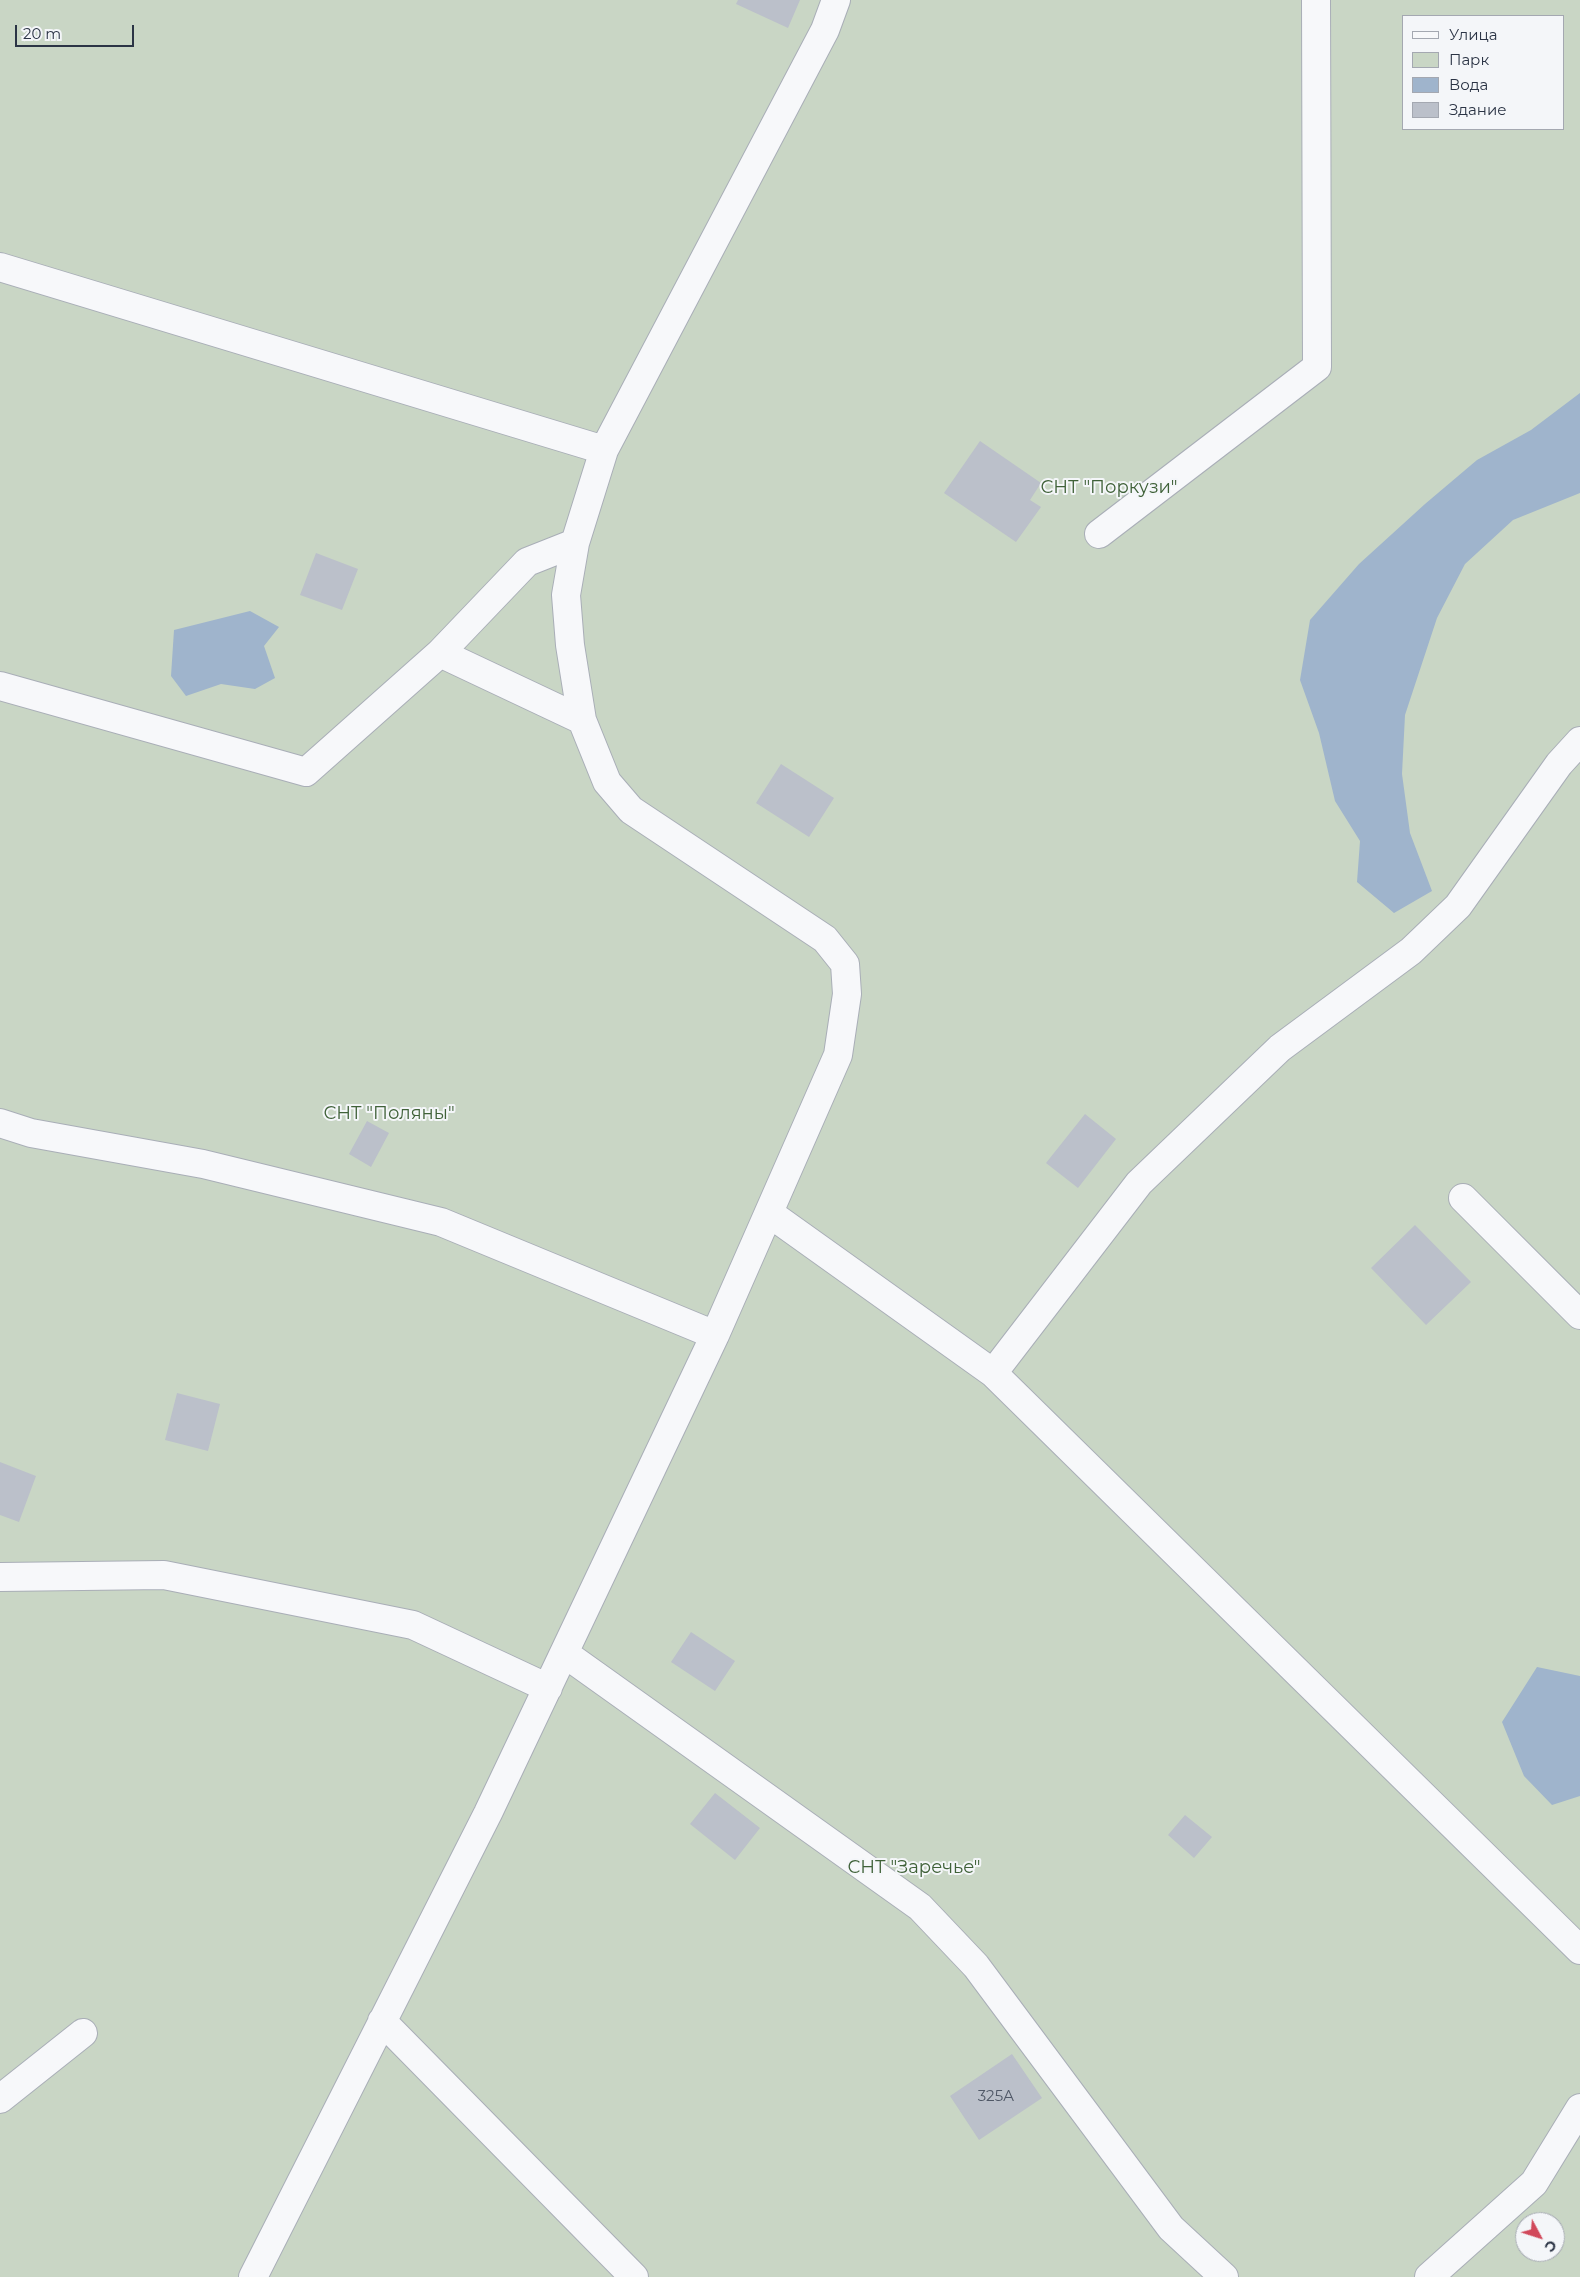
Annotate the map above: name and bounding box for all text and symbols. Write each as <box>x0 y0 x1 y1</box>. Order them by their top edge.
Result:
scale bar <box>18 15 136 47</box>
legend <box>1402 15 1565 130</box>
text: 20 m <box>23 24 61 43</box>
text: Улица <box>1449 25 1497 44</box>
text: Парк <box>1449 50 1489 69</box>
text: Вода <box>1449 75 1488 94</box>
text: Здание <box>1449 100 1507 119</box>
park label: СНТ "Поркузи" <box>1040 477 1178 499</box>
park label: СНТ "Поляны" <box>323 1103 455 1125</box>
park label: СНТ "Заречье" <box>847 1857 981 1879</box>
house number: 325А <box>978 2088 1014 2106</box>
north arrow <box>1515 2212 1565 2262</box>
text: С <box>1541 2236 1561 2256</box>

